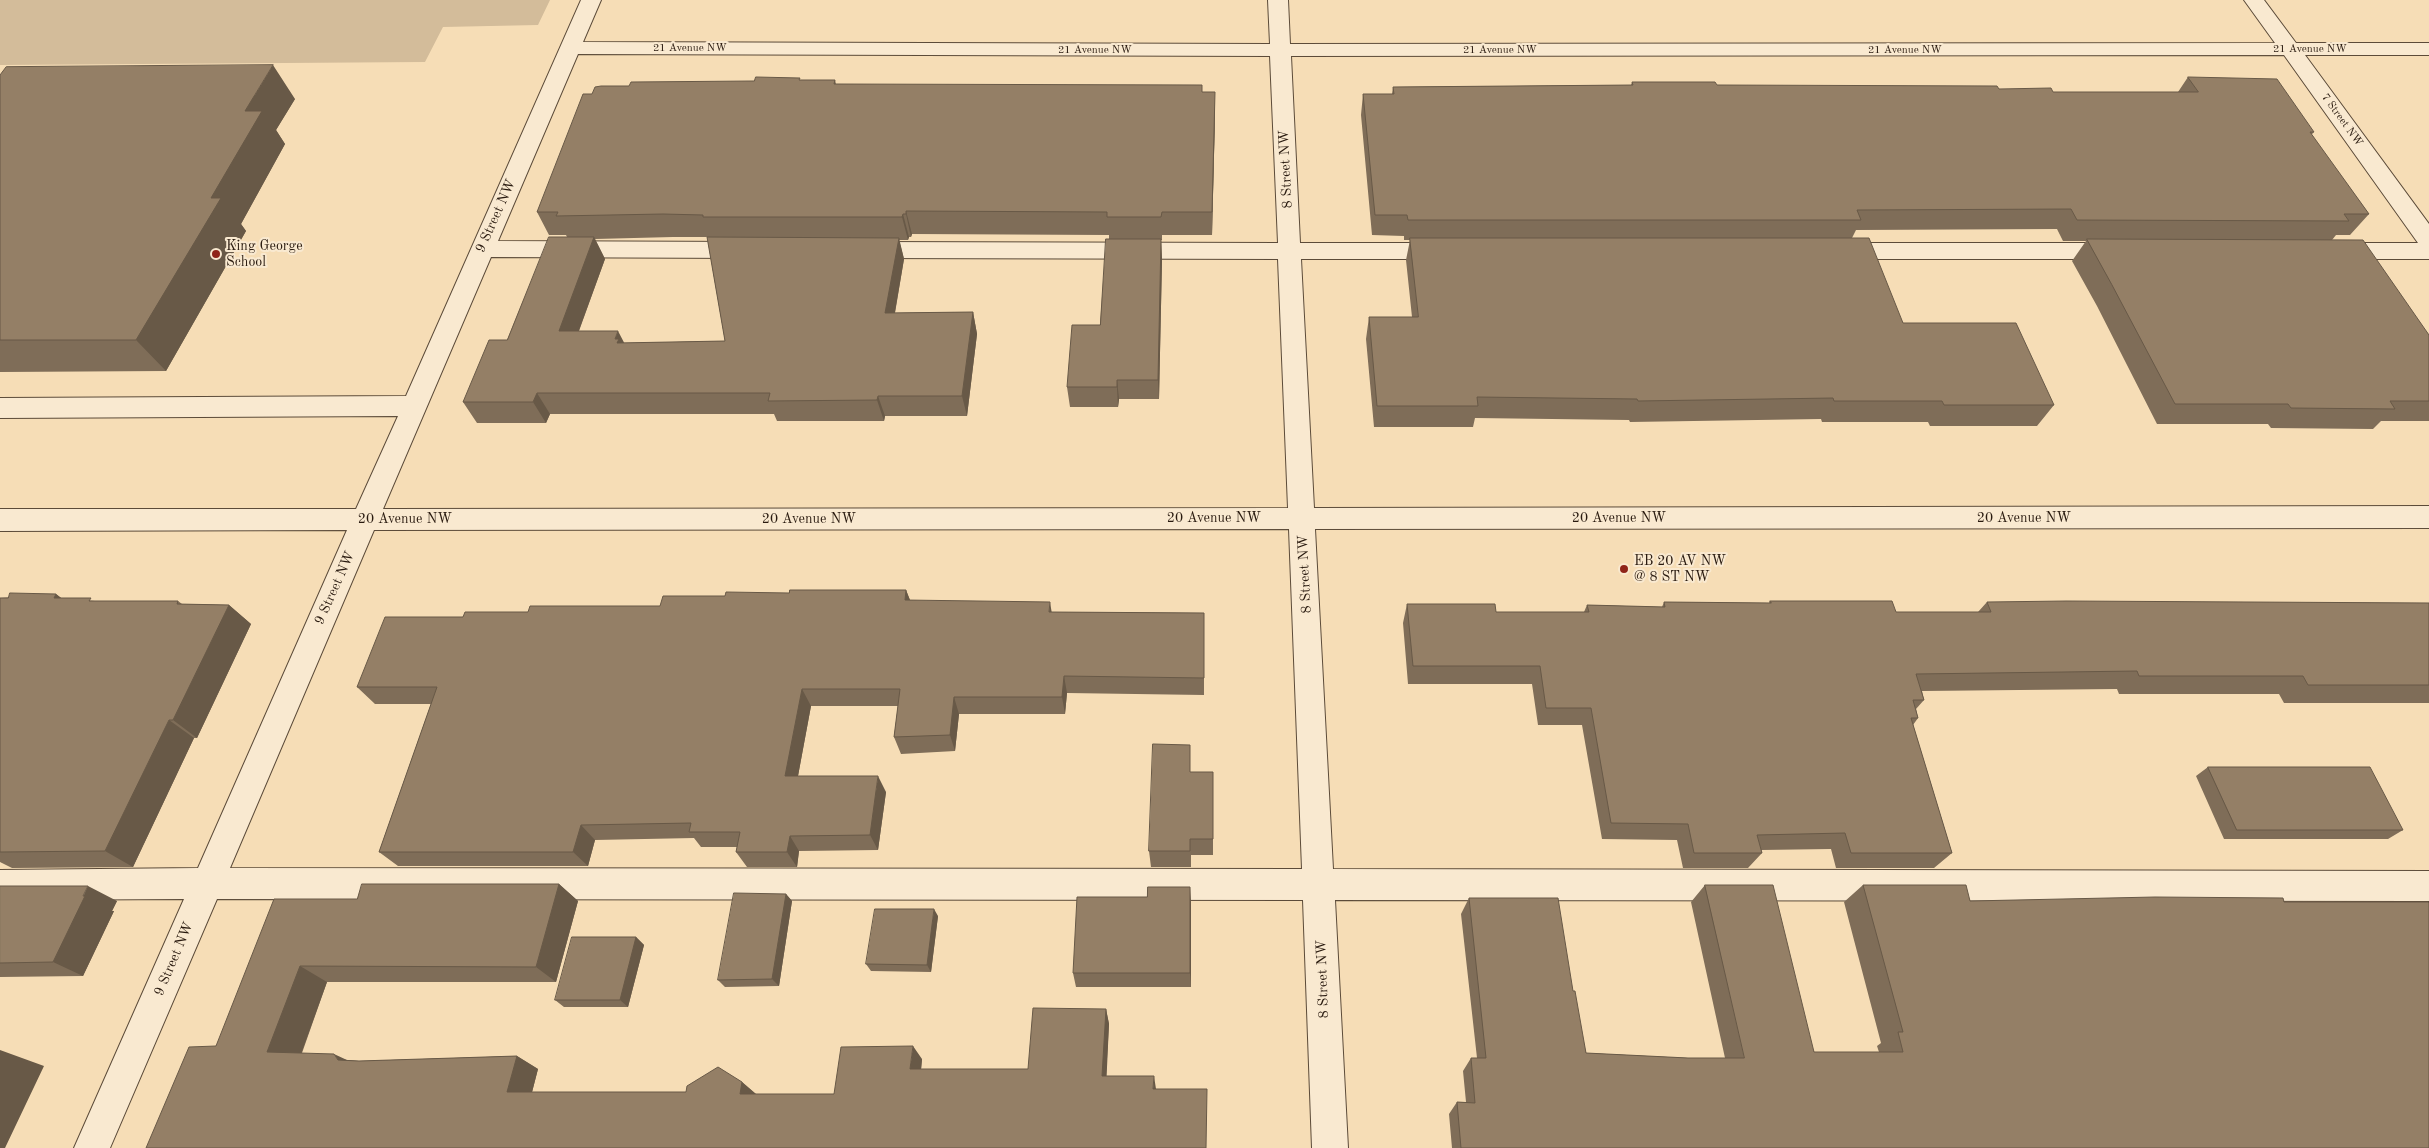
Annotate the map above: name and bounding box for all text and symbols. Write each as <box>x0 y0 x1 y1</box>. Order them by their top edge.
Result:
street label: 21 Avenue NW <box>653 41 727 55</box>
street label: 21 Avenue NW <box>2273 42 2347 56</box>
street label: 21 Avenue NW <box>1058 43 1132 57</box>
street label: 21 Avenue NW <box>1463 43 1537 57</box>
street label: 21 Avenue NW <box>1868 43 1942 57</box>
street label: 7 Street NW <box>2318 91 2366 149</box>
street label: 8 Street NW <box>1276 129 1296 209</box>
street label: 9 Street NW <box>472 177 520 255</box>
place label: King George School <box>226 238 303 270</box>
marker: King George School <box>210 248 222 260</box>
street label: 20 Avenue NW <box>1167 510 1261 526</box>
street label: 20 Avenue NW <box>1572 510 1666 526</box>
street label: 20 Avenue NW <box>1977 510 2071 526</box>
street label: 20 Avenue NW <box>358 511 452 527</box>
street label: 20 Avenue NW <box>762 511 856 527</box>
street label: 8 Street NW <box>1295 534 1315 614</box>
street label: 9 Street NW <box>311 549 359 627</box>
place label: EB 20 AV NW @ 8 ST NW <box>1634 553 1726 586</box>
marker: EB 20 AV NW @ 8 ST NW <box>1618 563 1630 575</box>
street label: 9 Street NW <box>151 919 197 999</box>
street label: 8 Street NW <box>1313 939 1333 1019</box>

